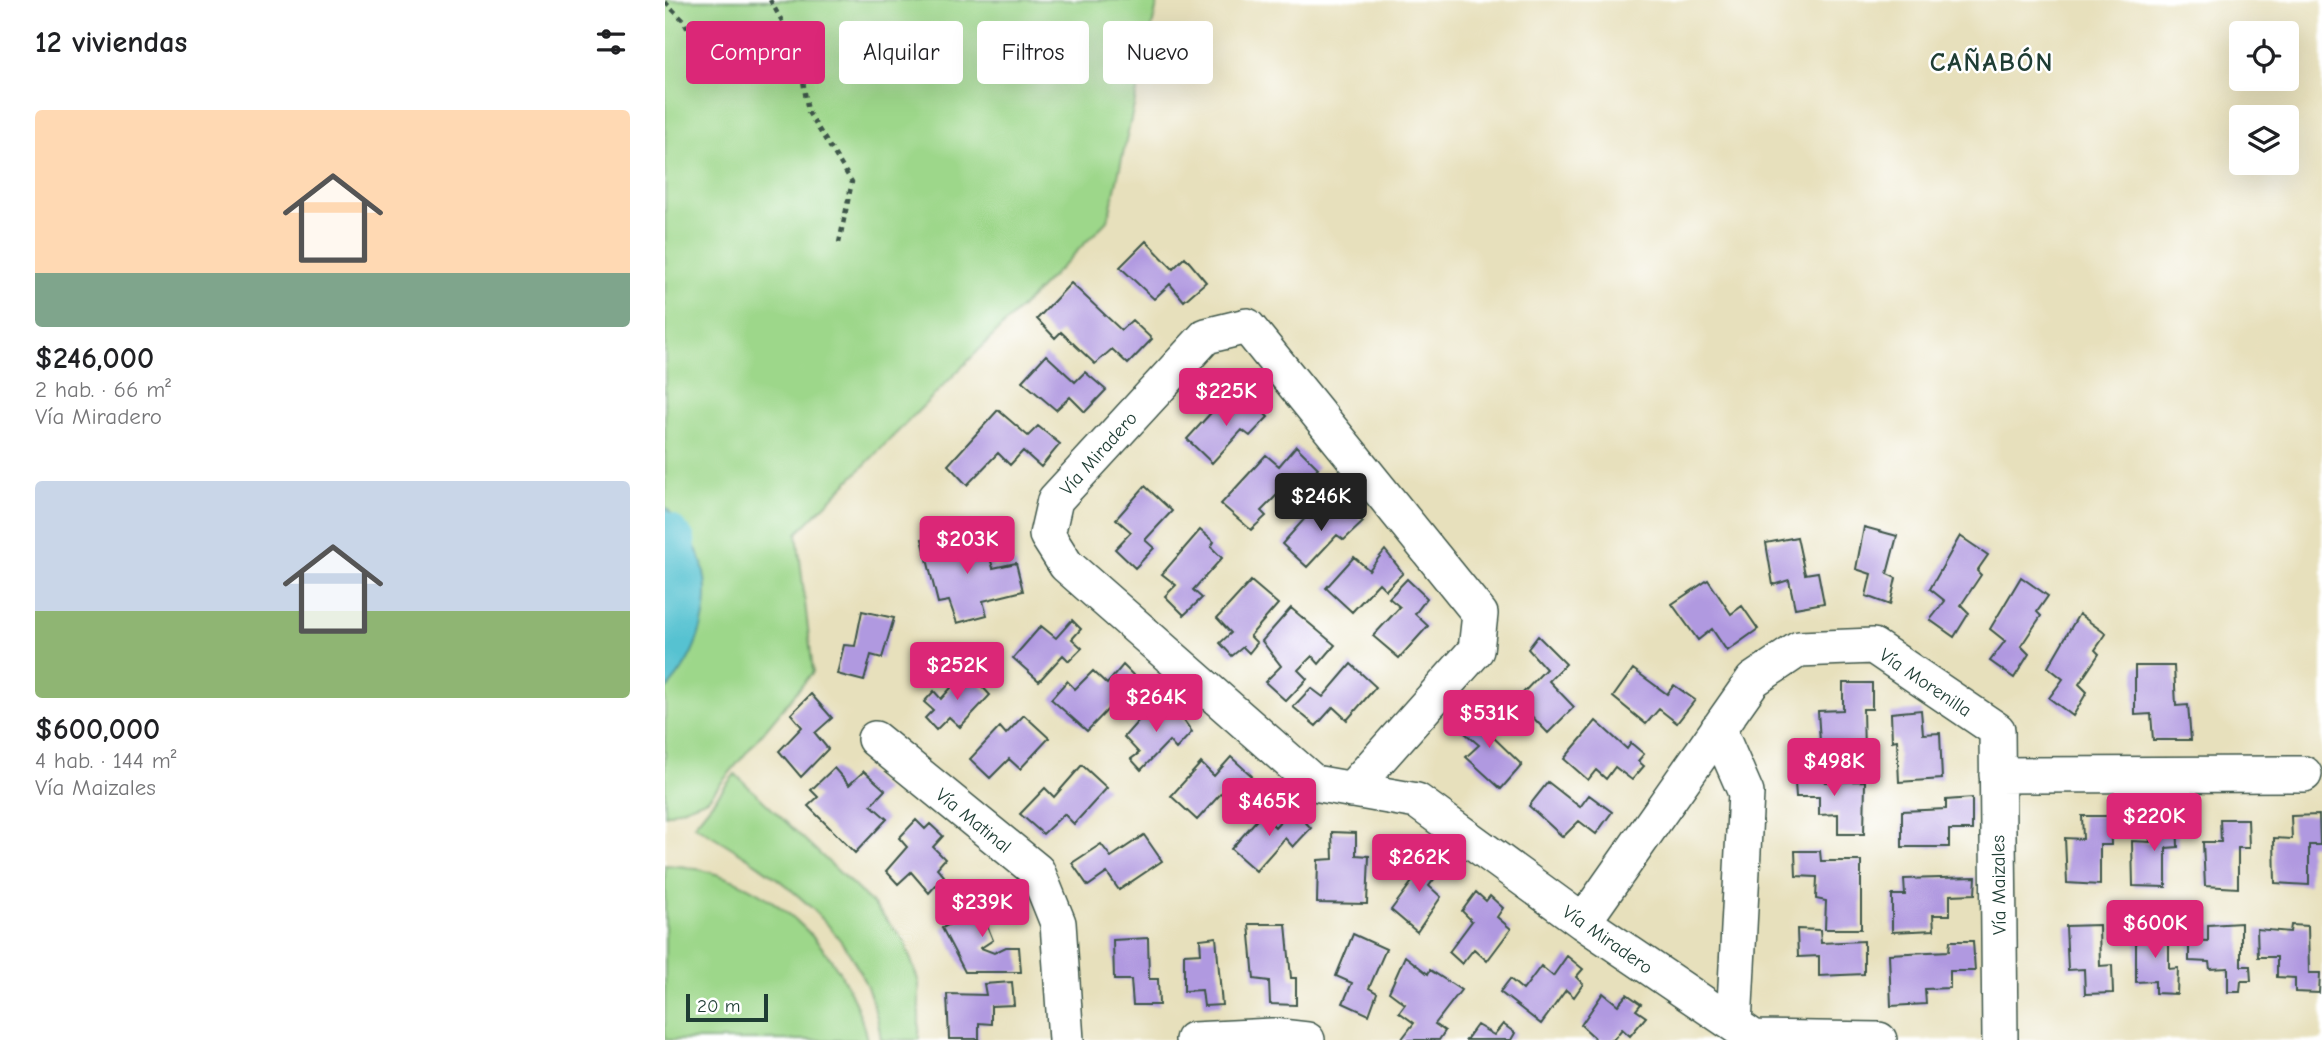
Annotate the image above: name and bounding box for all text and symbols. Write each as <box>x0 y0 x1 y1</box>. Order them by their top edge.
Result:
chip: Comprar <box>686 21 825 84</box>
chip: Alquilar <box>839 21 963 84</box>
chip: Filtros <box>977 21 1089 84</box>
chip: Nuevo <box>1103 21 1213 84</box>
map controls <box>2229 21 2299 175</box>
button: locate <box>2229 21 2299 91</box>
icon: filters <box>592 23 630 61</box>
text: 12 viviendas <box>35 25 187 60</box>
district label: CAÑABÓN <box>1930 47 2054 78</box>
button: layers <box>2229 105 2299 175</box>
icon: home <box>270 155 396 281</box>
text: $246,000 <box>35 341 154 376</box>
pin: $225K <box>1177 368 1275 428</box>
text: 2 hab. · 66 m² <box>35 376 171 403</box>
text: $225K <box>1195 377 1257 404</box>
text: Vía Miradero <box>35 403 162 430</box>
street label: Vía Miradero <box>1056 407 1142 500</box>
pin: $246K <box>1272 474 1370 533</box>
text: $246K <box>1291 482 1351 509</box>
pin: $203K <box>918 516 1016 576</box>
text: $203K <box>936 525 998 552</box>
icon: home <box>270 526 396 652</box>
pin: $252K <box>908 642 1006 702</box>
street label: Vía Morenilla <box>1875 644 1976 722</box>
text: $252K <box>926 651 988 678</box>
pin: $264K <box>1107 674 1205 734</box>
text: $264K <box>1125 683 1187 710</box>
pin: $531K <box>1440 690 1538 750</box>
text: $531K <box>1459 699 1519 726</box>
text: $600,000 <box>35 712 160 747</box>
pin: $498K <box>1785 738 1883 798</box>
text: 4 hab. · 144 m² <box>35 747 176 774</box>
text: $498K <box>1803 747 1865 774</box>
text: Vía Maizales <box>35 774 156 801</box>
pin: $465K <box>1220 778 1318 838</box>
street label: Vía Matinal <box>931 784 1016 858</box>
text: $465K <box>1238 787 1300 814</box>
pin: $220K <box>2105 794 2203 853</box>
text: $220K <box>2123 802 2185 829</box>
pin: $262K <box>1370 834 1468 894</box>
street label: Vía Maizales <box>1987 835 2011 935</box>
text: $262K <box>1388 843 1450 870</box>
pin: $239K <box>933 880 1031 939</box>
text: $239K <box>951 888 1013 915</box>
pin: $600K <box>2106 900 2204 960</box>
street label: Vía Miradero <box>1558 901 1657 979</box>
text: $600K <box>2122 909 2188 936</box>
scale bar <box>686 991 768 1023</box>
text: 20 m <box>697 995 741 1017</box>

